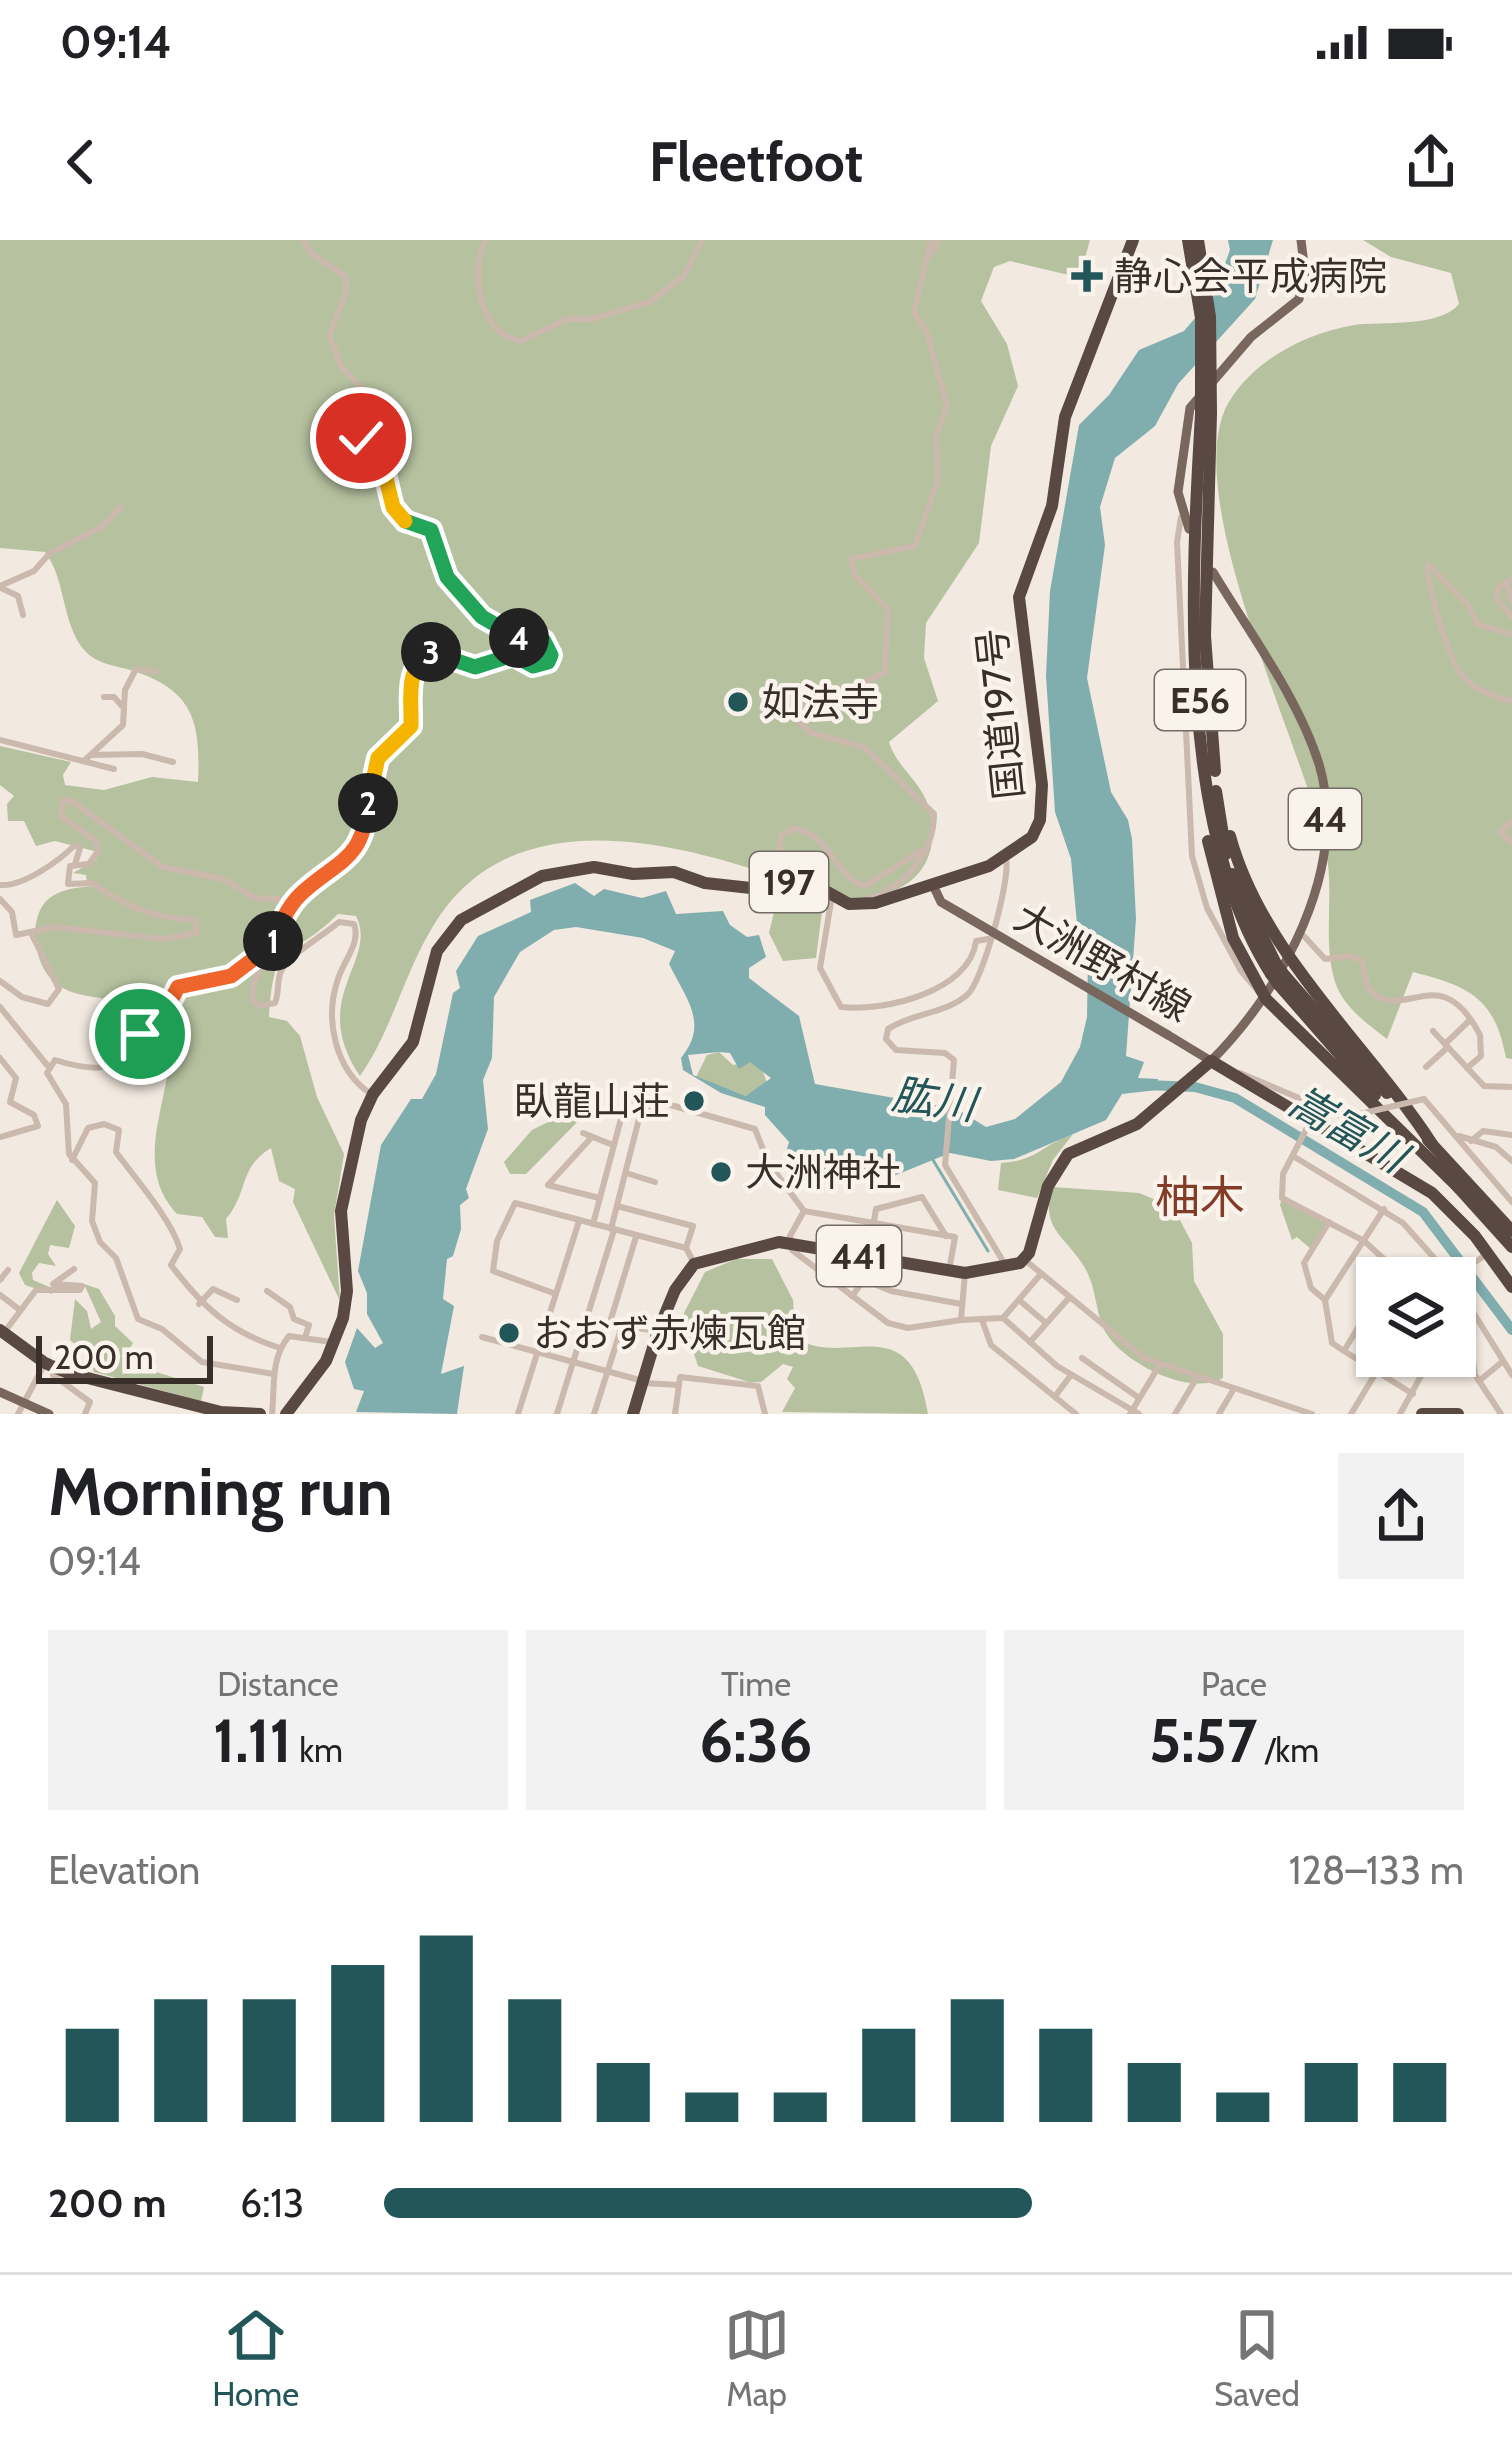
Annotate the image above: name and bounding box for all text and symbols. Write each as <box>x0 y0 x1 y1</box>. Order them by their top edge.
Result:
text: 09:14 <box>60 15 172 69</box>
icon: back <box>48 129 114 195</box>
text: Fleetfoot <box>649 129 863 195</box>
icon: share <box>1398 129 1464 195</box>
place label: 静心会平成病院 <box>1114 252 1387 300</box>
marker: 静心会平成病院 <box>1071 260 1103 292</box>
pin <box>310 387 412 489</box>
icon: check <box>328 405 394 471</box>
pin: 4 <box>489 608 549 668</box>
text: 4 <box>509 618 529 658</box>
pin: 3 <box>401 622 461 682</box>
street label: 国道197号 <box>967 626 1033 802</box>
text: 3 <box>422 632 440 672</box>
road number: E56 <box>1155 670 1245 730</box>
place label: 如法寺 <box>762 678 879 726</box>
marker: 如法寺 <box>725 689 751 715</box>
pin: 2 <box>338 773 398 833</box>
text: 2 <box>359 783 377 823</box>
road number: 44 <box>1289 789 1361 849</box>
road number: 197 <box>750 852 828 912</box>
street label: 大洲野村線 <box>1007 892 1199 1032</box>
pin: 1 <box>243 911 303 971</box>
text: 1 <box>267 921 279 961</box>
pin <box>89 983 191 1085</box>
icon: arrive <box>107 1001 173 1067</box>
water label: 肱川 <box>889 1067 983 1131</box>
water label: 嵩富川 <box>1280 1075 1419 1185</box>
place label: 臥龍山荘 <box>514 1077 670 1125</box>
marker: 臥龍山荘 <box>681 1088 707 1114</box>
place label: 大洲神社 <box>745 1148 901 1196</box>
marker: 大洲神社 <box>708 1159 734 1185</box>
district label: 柚木 <box>1155 1170 1245 1224</box>
road number: 441 <box>817 1226 901 1286</box>
map controls <box>1356 1257 1476 1377</box>
button: layers <box>1356 1257 1476 1377</box>
place label: おおず赤煉瓦館 <box>533 1309 806 1357</box>
marker: おおず赤煉瓦館 <box>496 1320 522 1346</box>
scale bar <box>36 1330 213 1383</box>
text: 200 m <box>54 1337 154 1377</box>
text: Morning run <box>48 1451 393 1532</box>
button: share <box>1338 1453 1464 1579</box>
text: 09:14 <box>48 1537 141 1585</box>
text: Distance <box>217 1664 339 1704</box>
text: Time <box>721 1664 791 1704</box>
text: Pace <box>1201 1664 1267 1704</box>
text: 1.11 <box>213 1704 292 1777</box>
text: 6:36 <box>699 1704 813 1777</box>
text: 5:57 <box>1149 1704 1257 1777</box>
text: km <box>292 1730 343 1770</box>
text: /km <box>1257 1730 1319 1770</box>
text: Elevation <box>48 1846 200 1894</box>
text: 128–133 m <box>1289 1846 1464 1894</box>
text: 200 m <box>48 2179 166 2227</box>
text: 6:13 <box>240 2179 304 2227</box>
tab: Home <box>212 2302 299 2414</box>
tab: Map <box>724 2302 790 2414</box>
tab: Saved <box>1214 2302 1300 2414</box>

